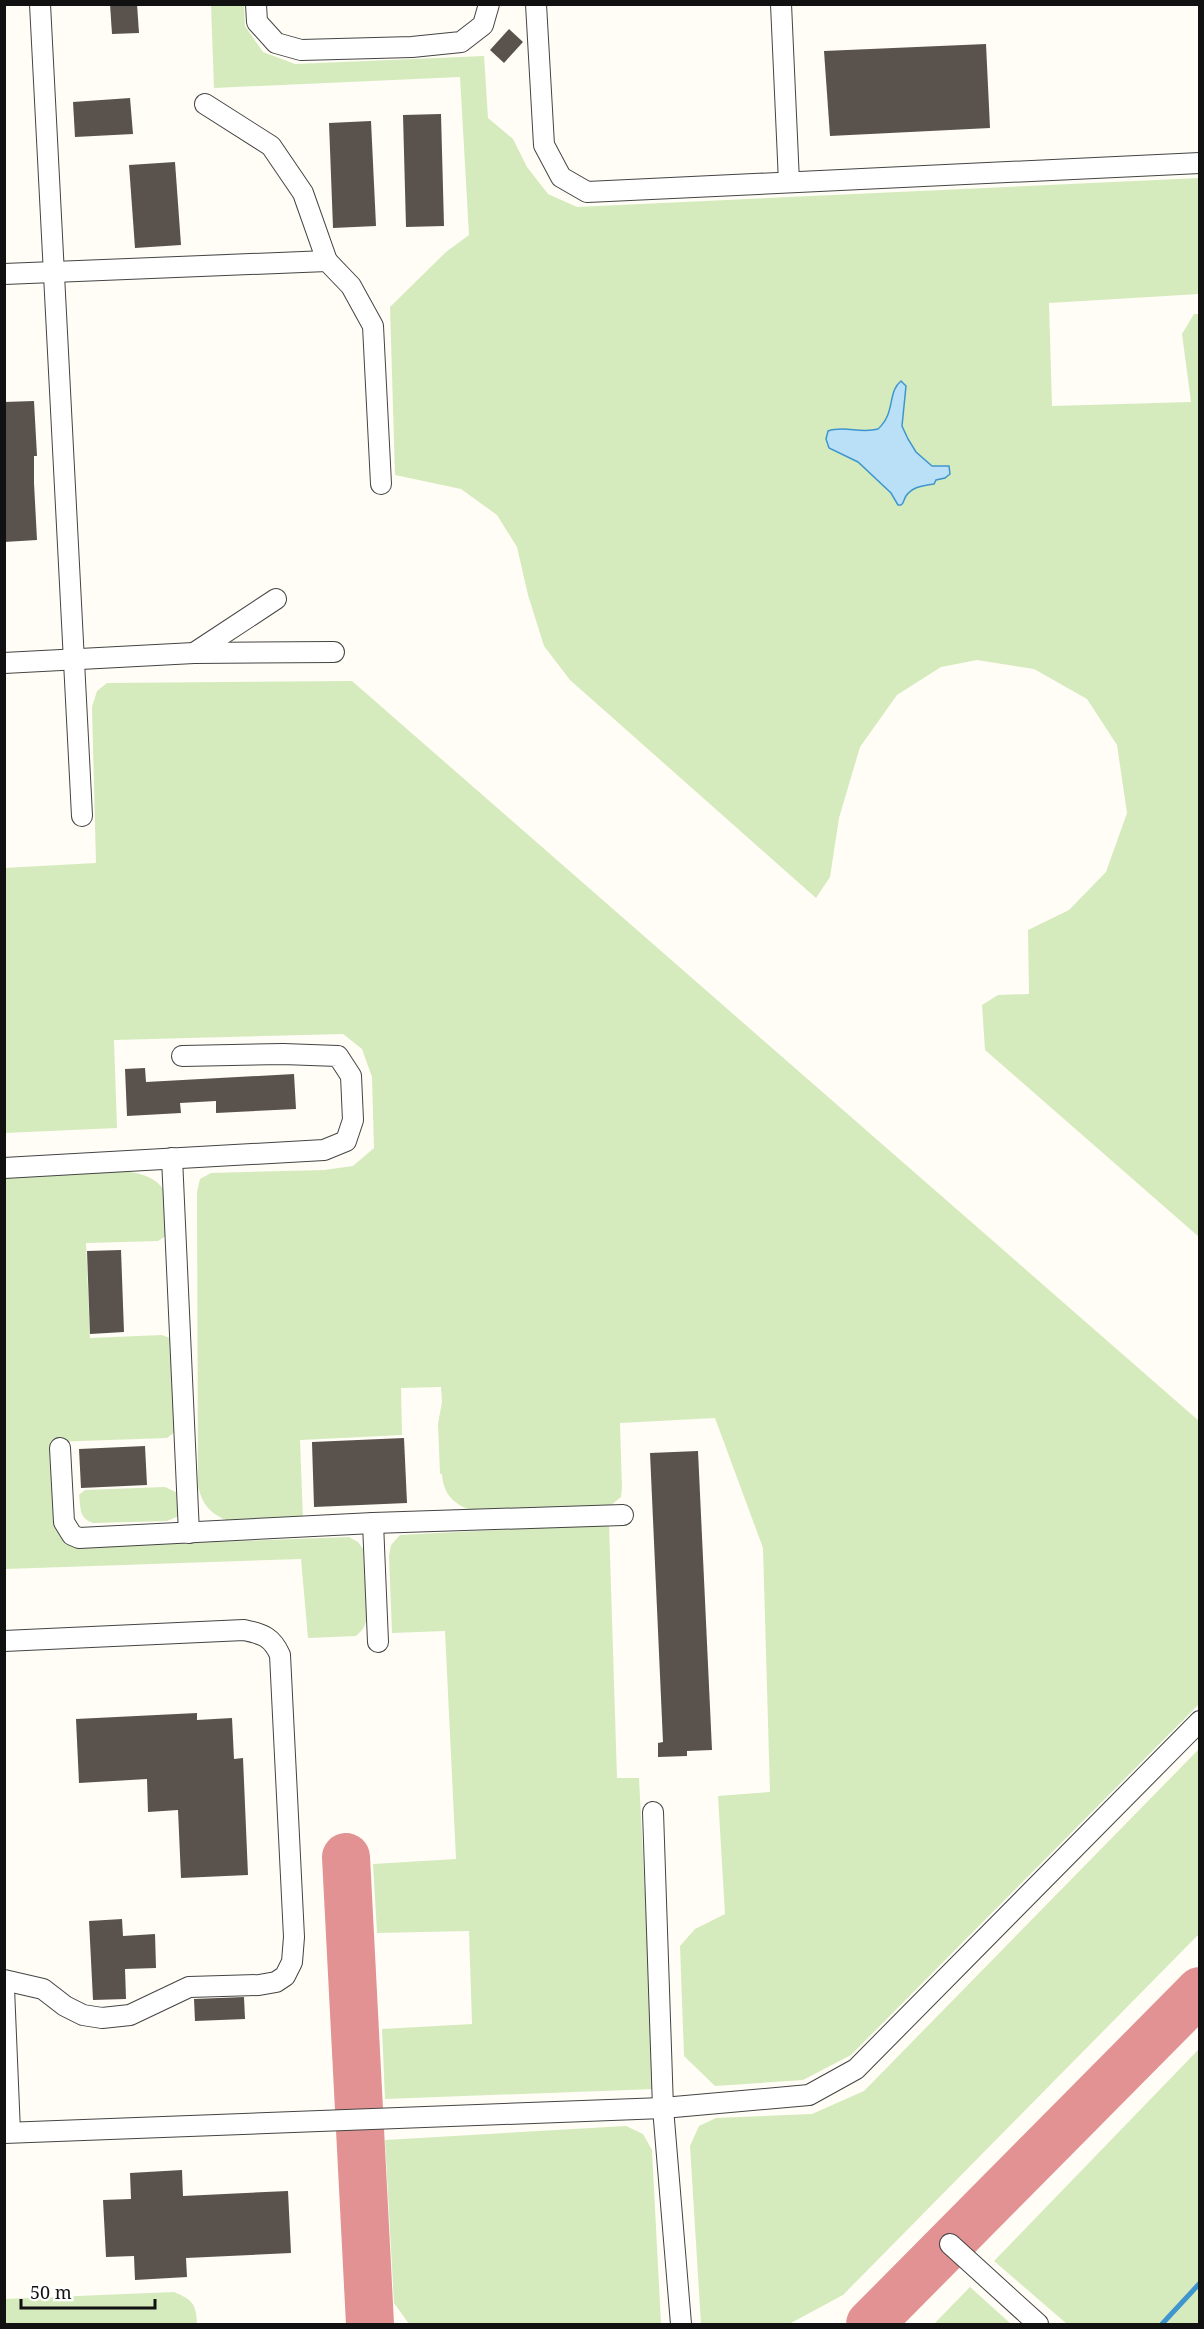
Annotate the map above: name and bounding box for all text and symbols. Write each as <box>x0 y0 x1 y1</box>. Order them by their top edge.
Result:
scale bar <box>21 2272 154 2310</box>
text: 50 m <box>30 2280 72 2304</box>

